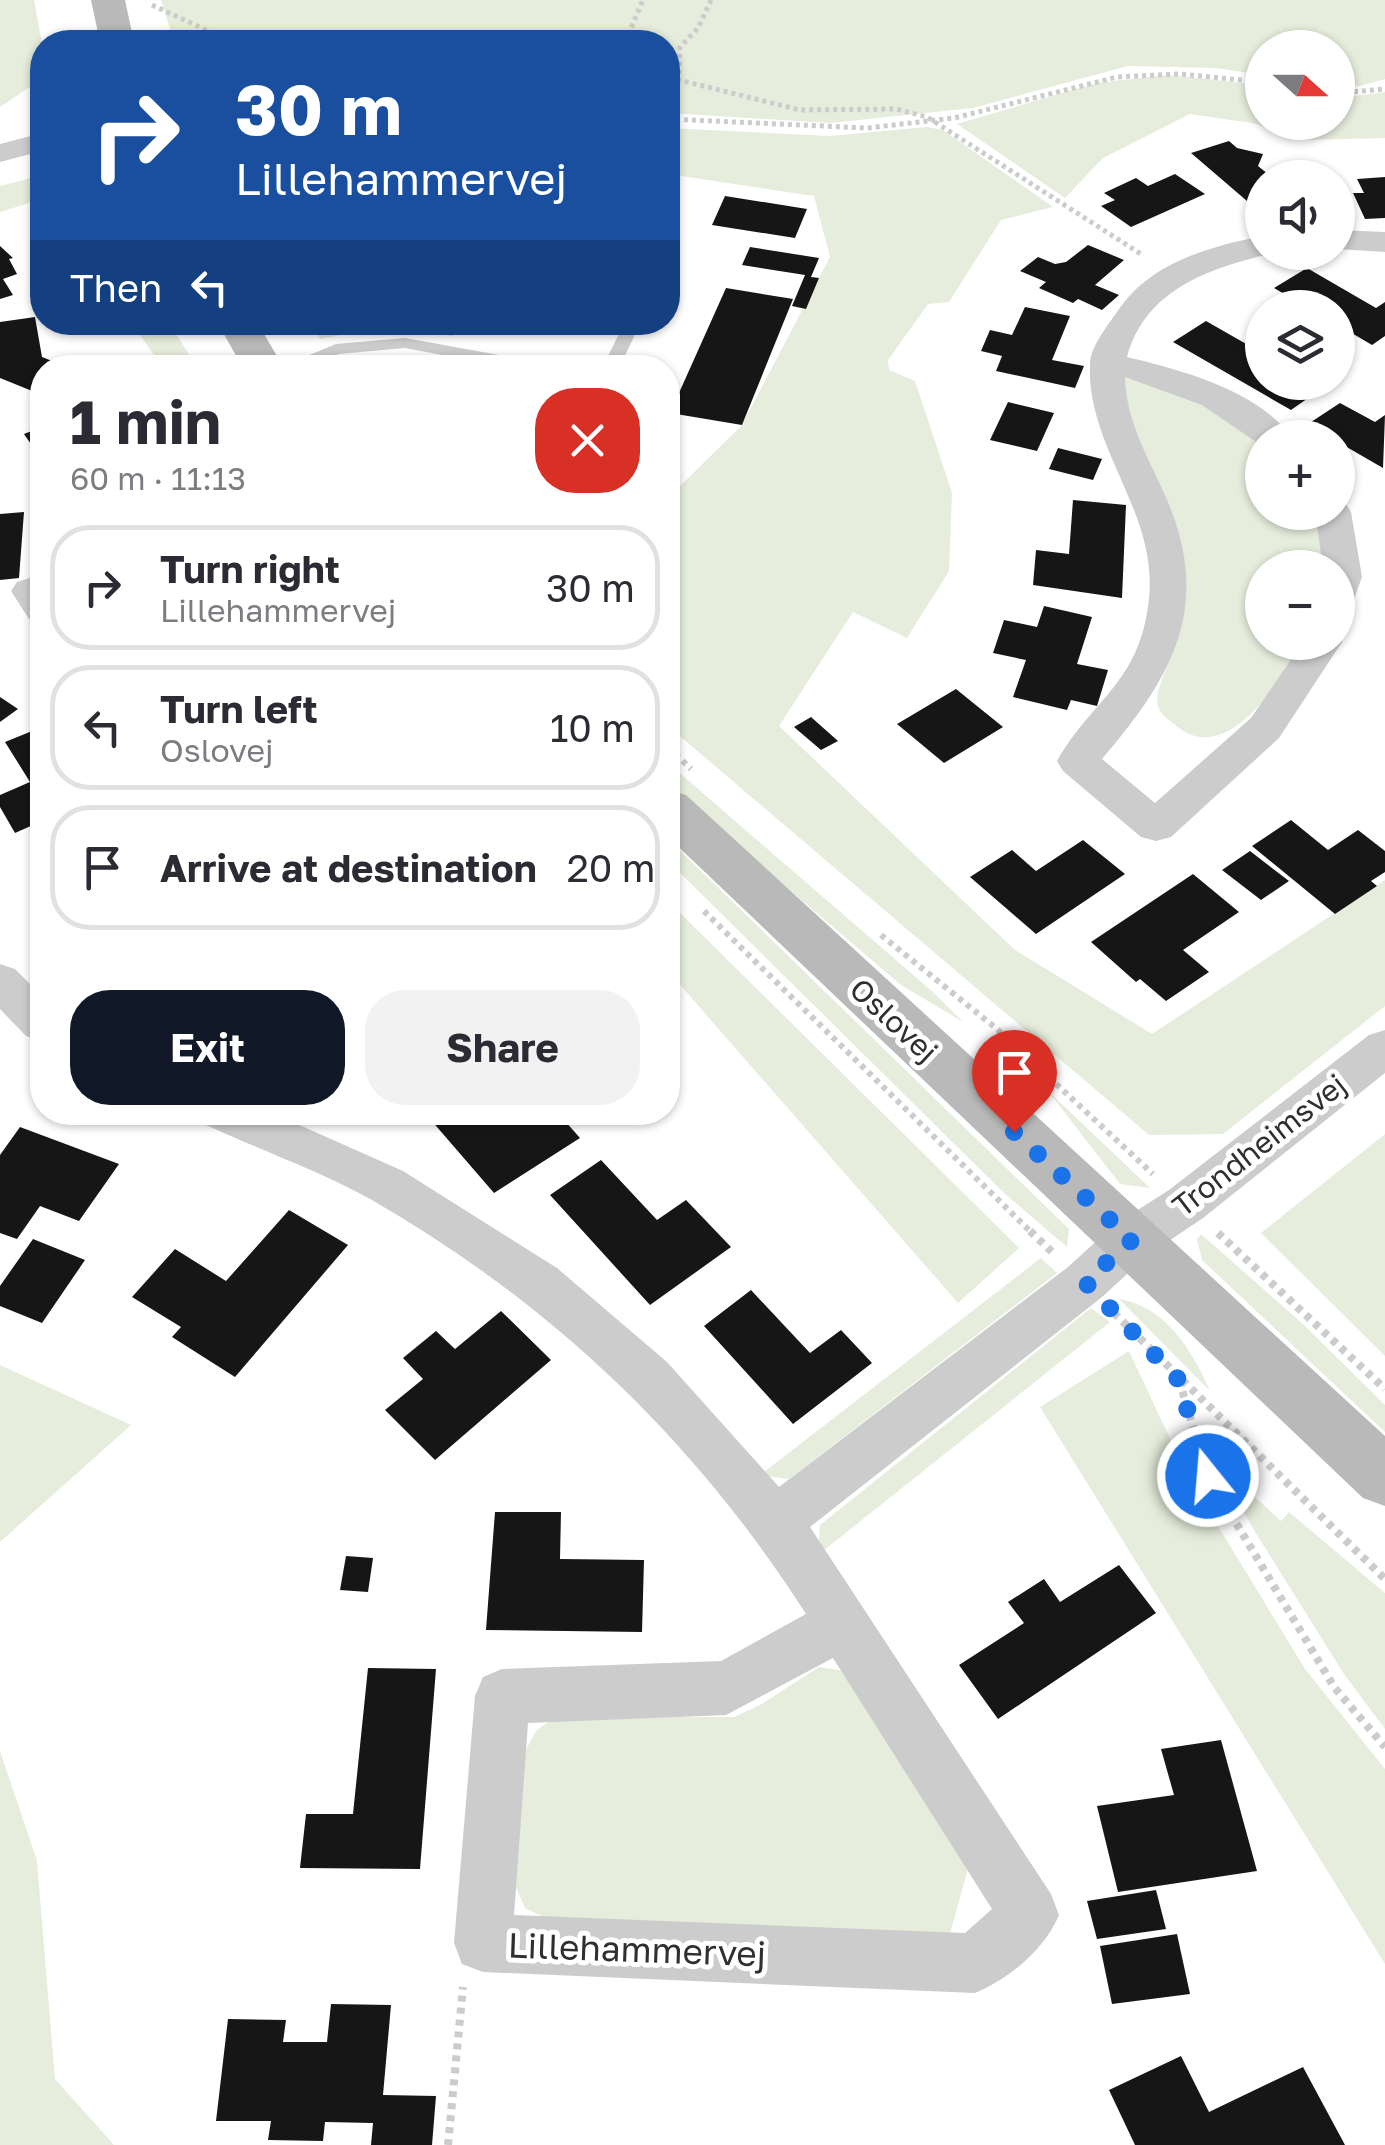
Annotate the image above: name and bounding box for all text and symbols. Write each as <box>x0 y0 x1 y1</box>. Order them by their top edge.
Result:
north arrow <box>1245 30 1355 140</box>
map controls <box>1245 30 1355 660</box>
text: 30 m <box>235 66 402 150</box>
icon: right <box>70 70 200 200</box>
text: Lillehammervej <box>235 151 567 205</box>
button: sound <box>1245 160 1355 270</box>
icon: left <box>182 260 237 315</box>
text: Then <box>70 265 162 310</box>
button: layers <box>1245 290 1355 400</box>
text: 1 min <box>70 385 221 457</box>
button: close <box>535 388 640 493</box>
button: + <box>1245 420 1355 530</box>
text: 60 m · 11:13 <box>70 459 246 497</box>
text: Turn right <box>160 546 340 591</box>
button: − <box>1245 550 1355 660</box>
icon: right <box>75 560 130 615</box>
text: 30 m <box>546 565 635 610</box>
text: Lillehammervej <box>160 591 396 629</box>
text: Turn left <box>160 686 318 731</box>
icon: left <box>75 700 130 755</box>
text: 10 m <box>550 705 635 750</box>
text: Oslovej <box>160 731 274 769</box>
icon: arrive <box>75 840 130 895</box>
text: Arrive at destination <box>160 845 537 890</box>
text: 20 m <box>567 845 655 890</box>
street label: Oslovej <box>843 971 945 1069</box>
button: Exit <box>70 990 345 1105</box>
button: Share <box>365 990 640 1105</box>
pin <box>972 1030 1057 1133</box>
icon: arrive <box>987 1045 1042 1100</box>
street label: Trondheimsvej <box>1165 1066 1353 1224</box>
position arrow <box>1156 1424 1260 1528</box>
street label: Lillehammervej <box>507 1924 767 1974</box>

